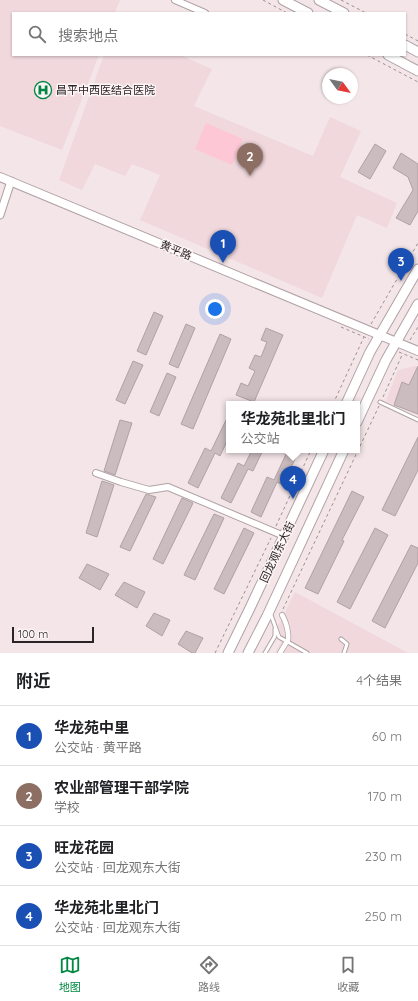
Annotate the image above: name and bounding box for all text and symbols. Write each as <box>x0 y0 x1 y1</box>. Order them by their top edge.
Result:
search box <box>12 12 406 56</box>
icon: search <box>26 23 48 45</box>
text: 搜索地点 <box>58 26 118 45</box>
north arrow <box>322 68 358 104</box>
hospital icon: 昌平中西医结合医院 <box>33 80 53 100</box>
place label: 昌平中西医结合医院 <box>56 83 155 97</box>
pin: 2 <box>237 143 263 176</box>
pin: 1 <box>210 230 236 263</box>
street label: 黄平路 <box>158 237 194 263</box>
pin: 3 <box>388 248 414 281</box>
your location <box>205 299 225 319</box>
popup <box>226 401 360 453</box>
text: 华龙苑北里北门 <box>240 409 346 428</box>
text: 公交站 <box>240 430 280 446</box>
pin: 4 <box>280 466 306 499</box>
street label: 回龙观东大街 <box>257 519 297 585</box>
scale bar <box>12 625 94 644</box>
text: 100 m <box>18 627 48 641</box>
text: 附近 <box>16 670 50 691</box>
text: 4个结果 <box>356 672 402 688</box>
text: 华龙苑中里 <box>54 718 129 737</box>
text: 1 <box>26 728 32 744</box>
text: 60 m <box>372 728 402 744</box>
text: 公交站 · 黄平路 <box>54 739 142 755</box>
text: 农业部管理干部学院 <box>54 778 189 797</box>
text: 2 <box>25 788 33 804</box>
text: 170 m <box>367 788 402 804</box>
text: 学校 <box>54 799 80 815</box>
text: 旺龙花园 <box>54 838 114 857</box>
text: 3 <box>26 848 32 864</box>
text: 230 m <box>365 848 402 864</box>
text: 公交站 · 回龙观东大街 <box>54 859 181 875</box>
text: 华龙苑北里北门 <box>54 898 159 917</box>
text: 4 <box>25 908 33 924</box>
text: 250 m <box>365 908 402 924</box>
text: 公交站 · 回龙观东大街 <box>54 919 181 935</box>
tab: 地图 <box>59 954 81 994</box>
tab: 路线 <box>198 954 220 994</box>
tab: 收藏 <box>337 954 359 994</box>

